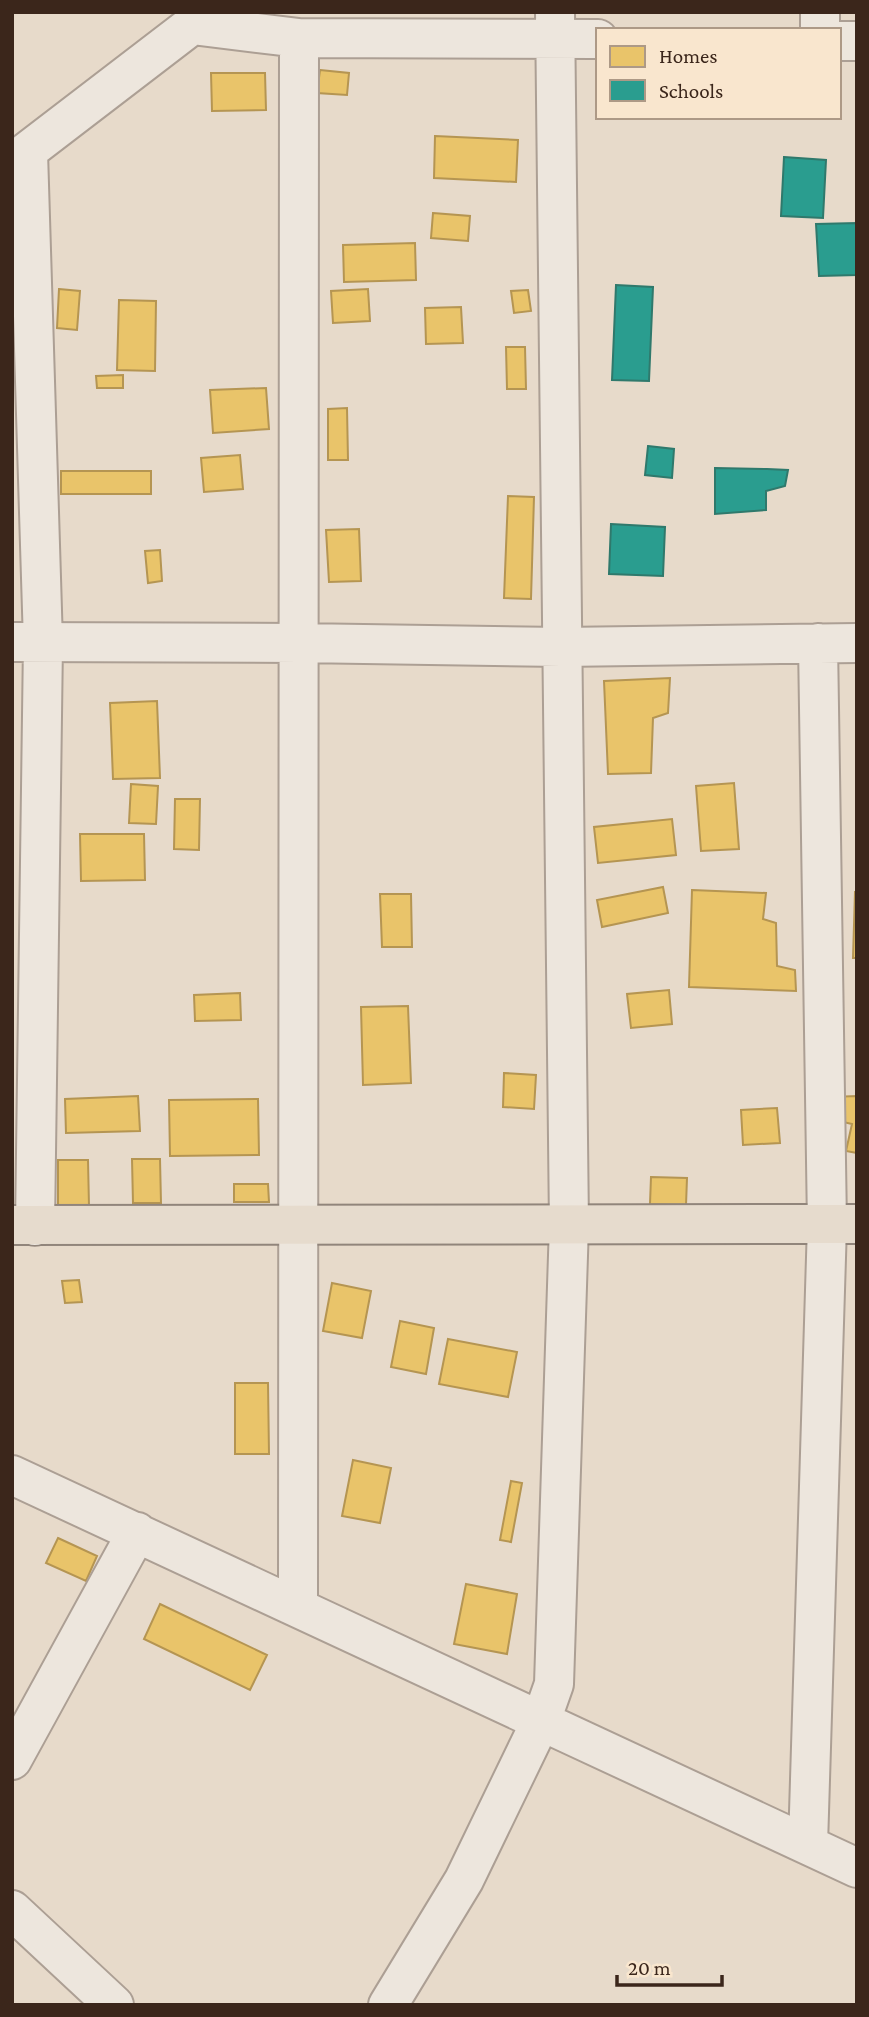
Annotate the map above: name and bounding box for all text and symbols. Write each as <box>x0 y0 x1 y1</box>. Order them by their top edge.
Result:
legend <box>596 28 841 119</box>
text: Homes <box>659 44 718 68</box>
text: Schools <box>659 79 723 103</box>
scale bar <box>617 1944 722 1988</box>
text: 20 m <box>628 1956 671 1980</box>

